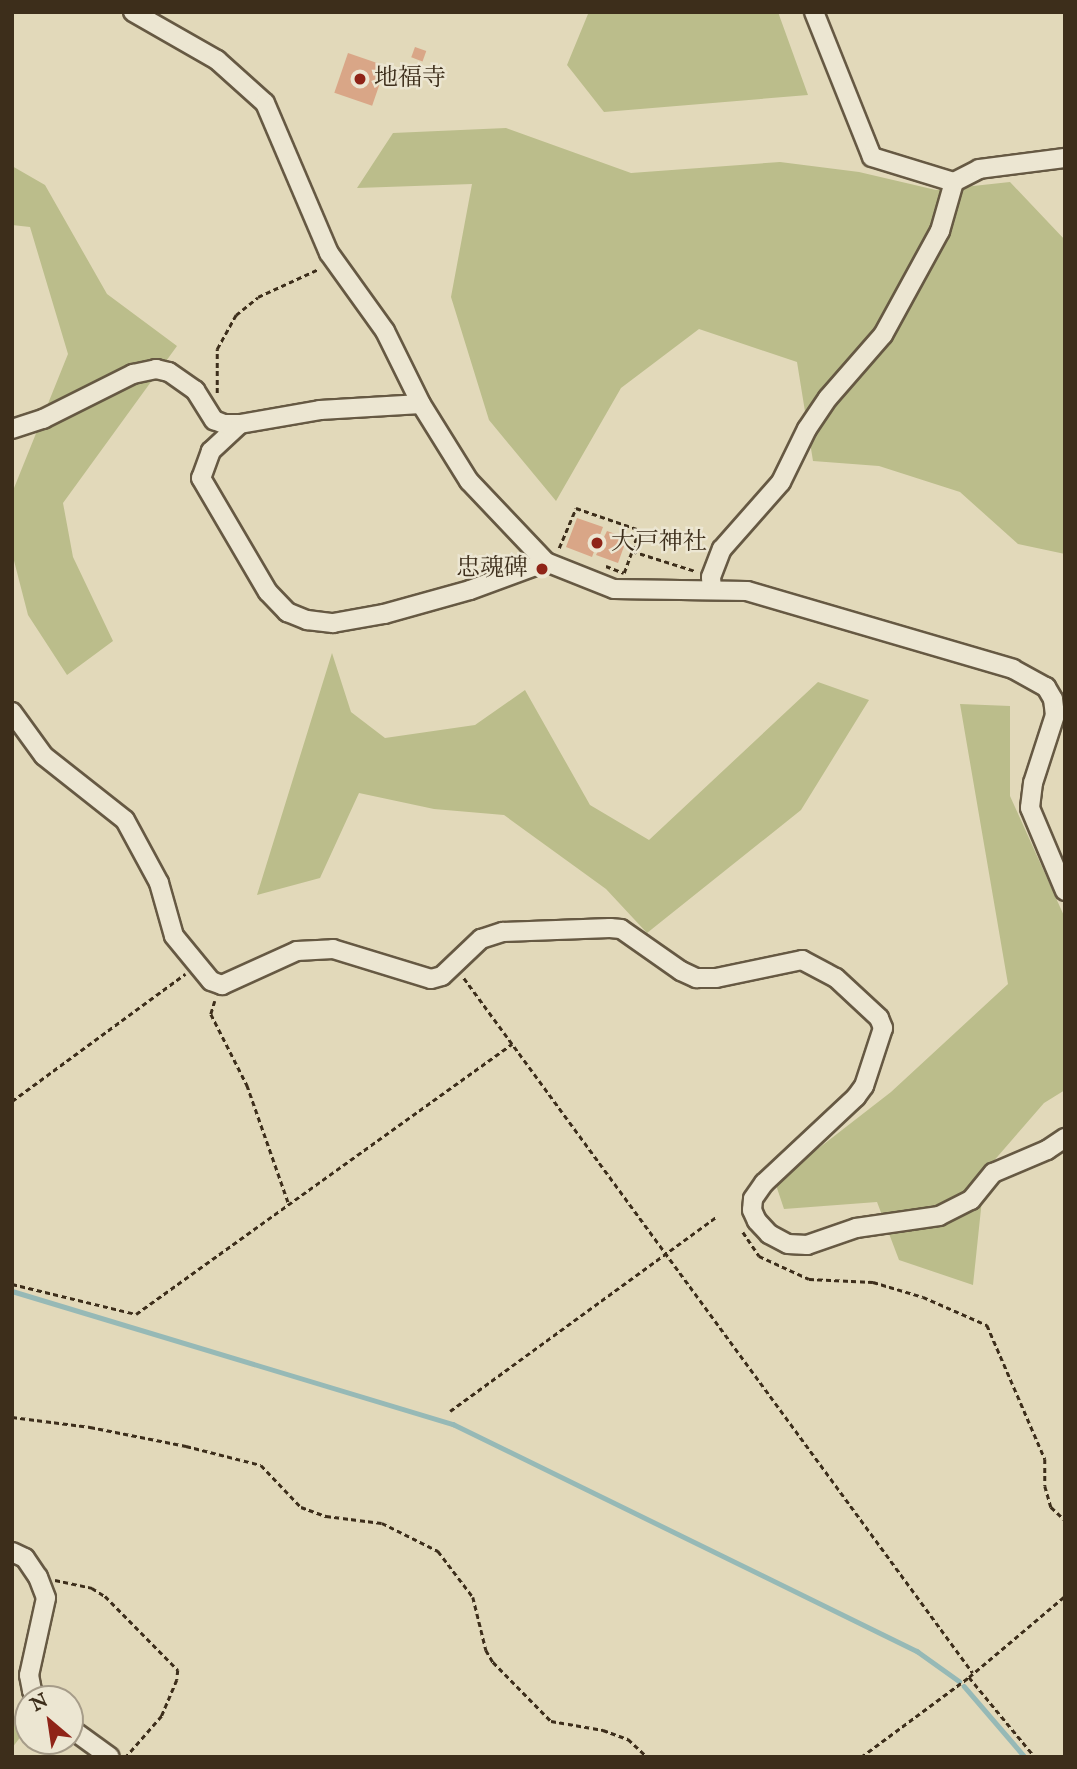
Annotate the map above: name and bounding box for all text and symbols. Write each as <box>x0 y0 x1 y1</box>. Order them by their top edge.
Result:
place label: 地福寺 <box>374 65 446 93</box>
marker: 地福寺 <box>352 71 368 87</box>
place label: 大戸神社 <box>611 529 707 557</box>
marker: 大戸神社 <box>589 535 605 551</box>
place label: 忠魂碑 <box>456 555 528 583</box>
marker: 忠魂碑 <box>534 561 550 577</box>
north arrow <box>14 1685 84 1755</box>
text: N <box>27 1689 53 1718</box>

